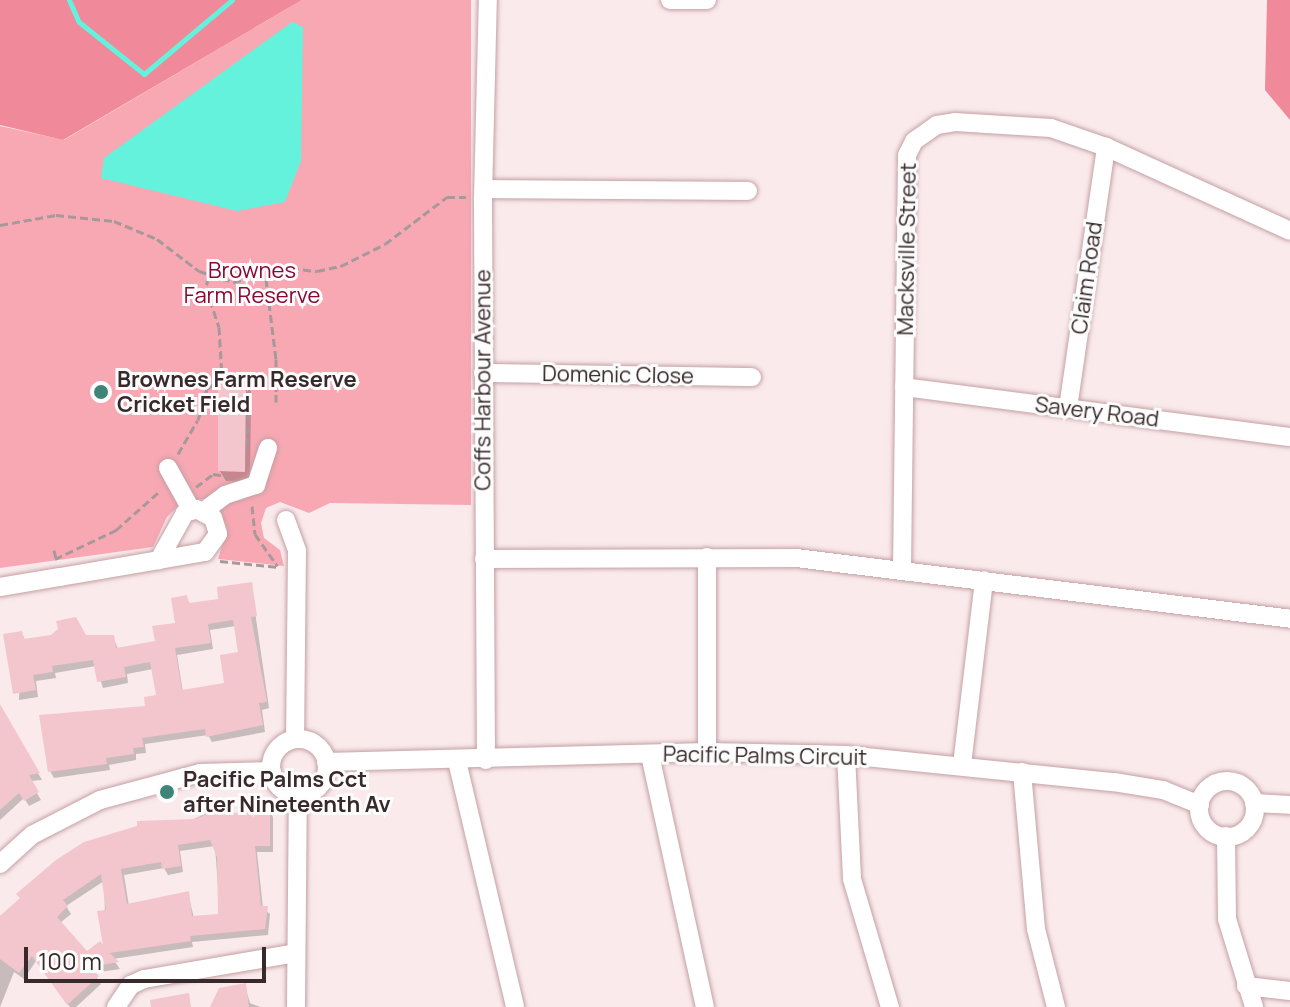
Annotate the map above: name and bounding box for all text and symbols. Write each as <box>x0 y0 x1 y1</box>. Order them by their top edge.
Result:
street label: Macksville Street <box>892 162 922 336</box>
street label: Claim Road <box>1066 220 1108 336</box>
park label: Brownes Farm Reserve <box>184 257 320 308</box>
street label: Coffs Harbour Avenue <box>470 269 496 491</box>
street label: Domenic Close <box>542 360 694 390</box>
place label: Brownes Farm Reserve Cricket Field <box>117 366 357 418</box>
marker: Brownes Farm Reserve Cricket Field <box>92 383 110 401</box>
street label: Savery Road <box>1033 391 1161 433</box>
street label: Pacific Palms Circuit <box>663 741 867 771</box>
place label: Pacific Palms Cct after Nineteenth Av <box>183 766 391 818</box>
marker: Pacific Palms Cct after Nineteenth Av <box>158 783 176 801</box>
scale bar <box>28 931 270 981</box>
text: 100 m <box>38 944 102 977</box>

